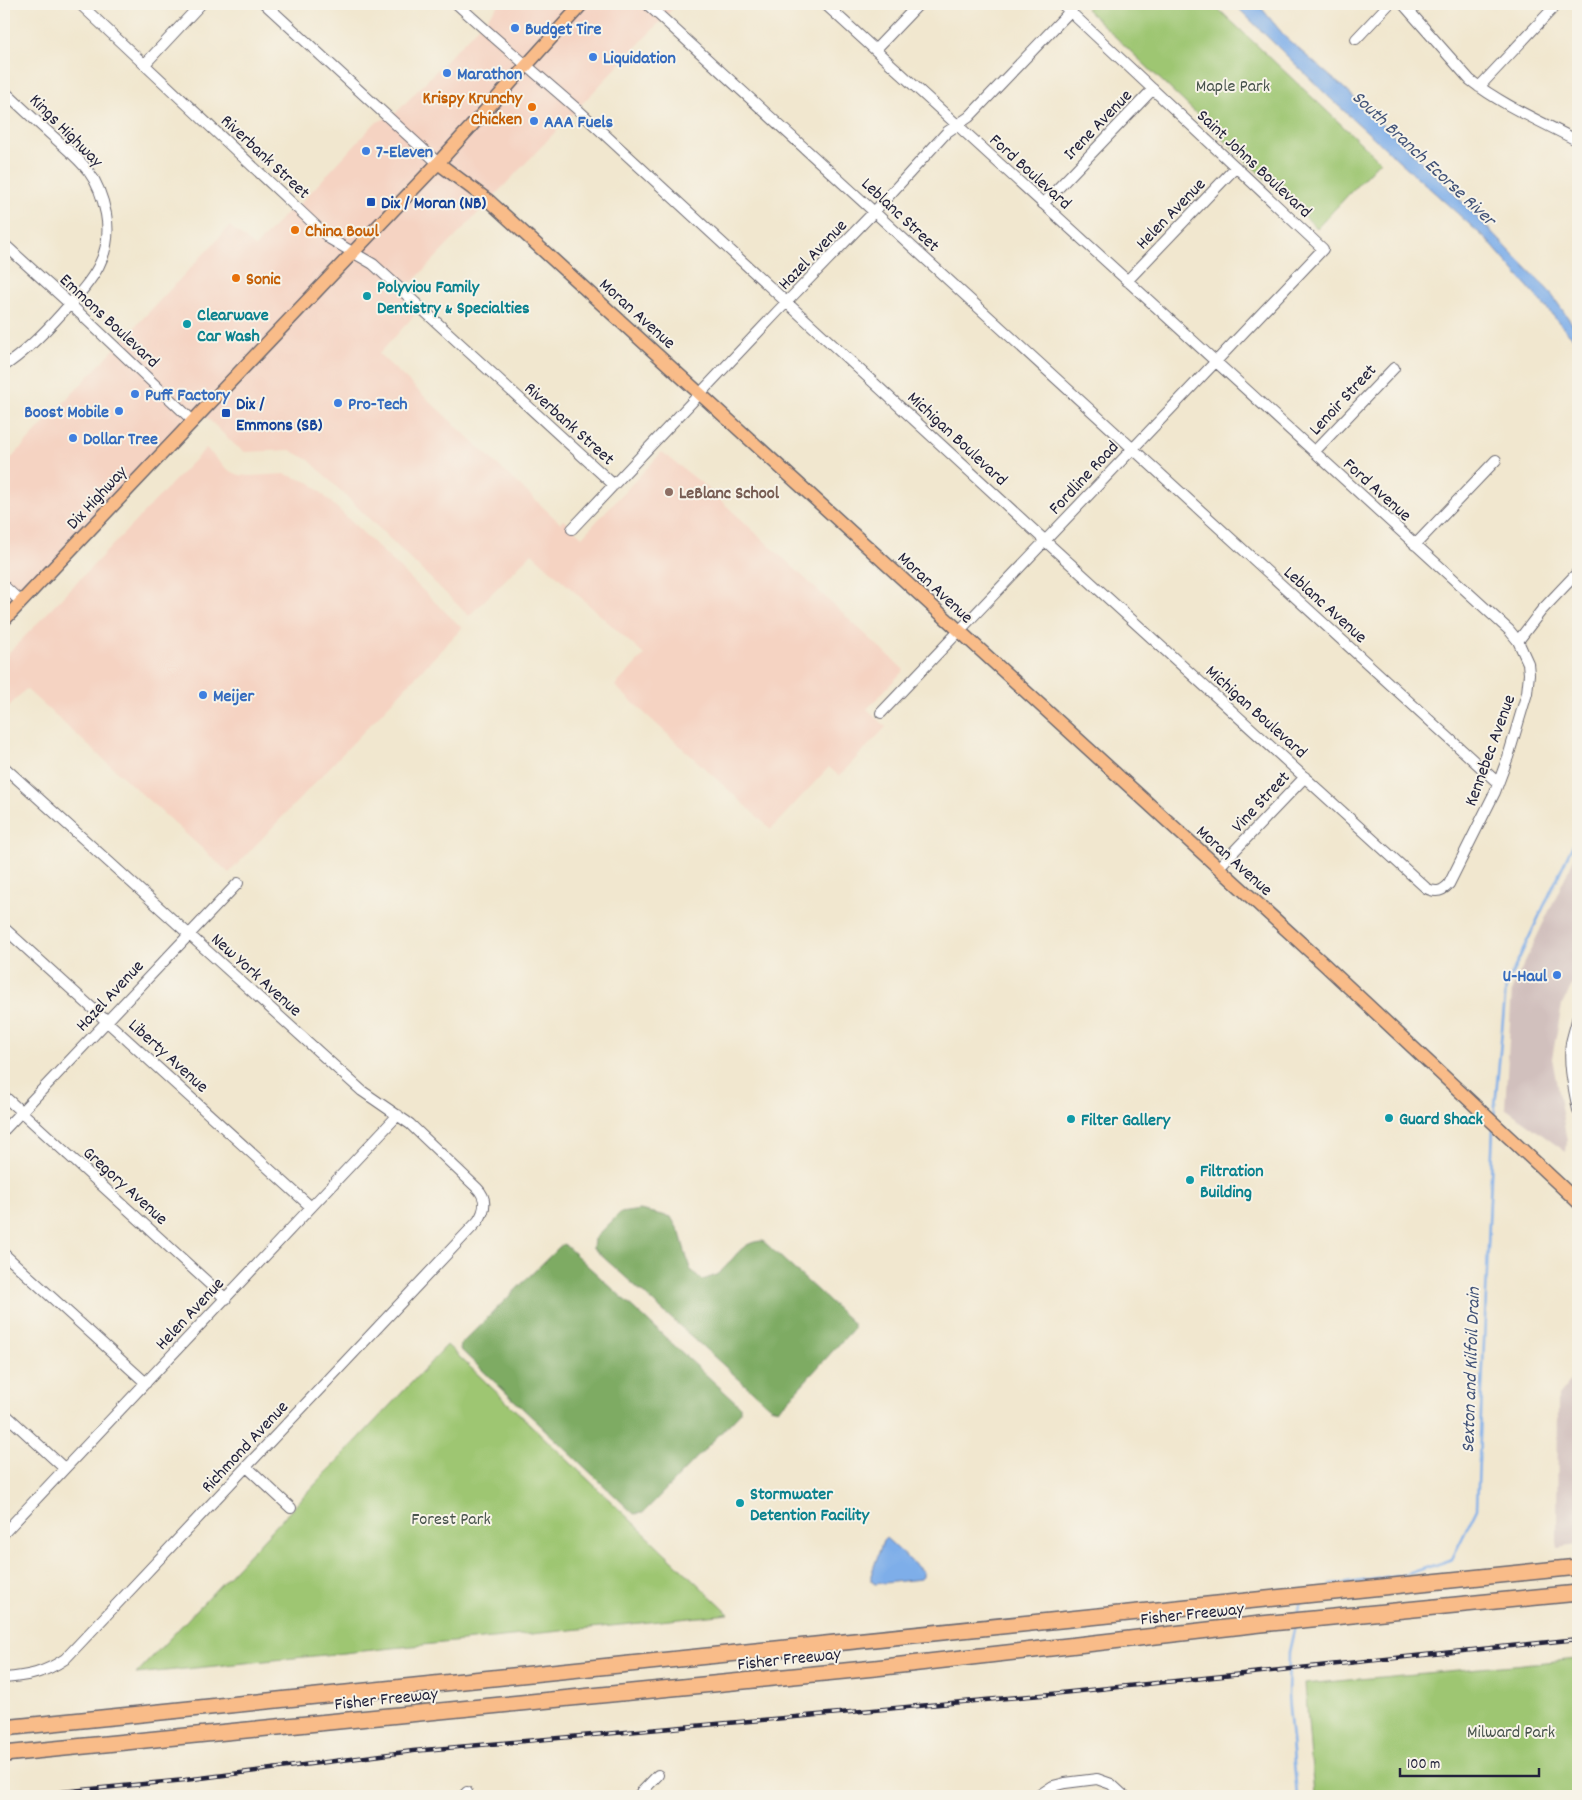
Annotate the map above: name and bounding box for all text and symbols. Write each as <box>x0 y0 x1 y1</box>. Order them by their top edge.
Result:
place label: Budget Tire <box>525 18 601 43</box>
marker: Budget Tire <box>509 22 521 34</box>
place label: Liquidation <box>603 47 676 72</box>
marker: Liquidation <box>587 51 599 63</box>
place label: Marathon <box>457 63 522 88</box>
marker: Marathon <box>441 67 453 79</box>
park label: Maple Park <box>1196 75 1270 100</box>
street label: Irene Avenue <box>1059 85 1139 167</box>
water label: South Branch Ecorse River <box>1345 86 1502 235</box>
place label: Krispy Krunchy Chicken <box>423 87 523 133</box>
street label: Kings Highway <box>23 89 108 175</box>
marker: Krispy Krunchy Chicken <box>526 101 538 113</box>
street label: Saint Johns Boulevard <box>1190 105 1316 225</box>
street label: Riverbank Street <box>214 110 315 206</box>
place label: AAA Fuels <box>544 111 614 136</box>
marker: AAA Fuels <box>528 115 540 127</box>
street label: Ford Boulevard <box>983 129 1076 217</box>
place label: 7-Eleven <box>376 141 433 166</box>
marker: 7-Eleven <box>360 145 372 157</box>
street label: Leblanc Street <box>854 173 944 259</box>
street label: Helen Avenue <box>1131 173 1212 256</box>
place label: Dix / Moran (NB) <box>381 192 487 217</box>
marker: Dix / Moran (NB) <box>365 196 377 208</box>
street label: Hazel Avenue <box>774 215 854 297</box>
place label: China Bowl <box>305 220 379 245</box>
marker: China Bowl <box>289 224 301 236</box>
place label: Sonic <box>246 268 281 293</box>
street label: Emmons Boulevard <box>53 269 164 375</box>
marker: Sonic <box>230 272 242 284</box>
street label: Moran Avenue <box>593 274 680 356</box>
place label: Polyviou Family Dentistry & Specialties <box>377 276 530 322</box>
marker: Polyviou Family Dentistry & Specialties <box>361 290 373 302</box>
place label: Clearwave Car Wash <box>197 304 269 350</box>
marker: Clearwave Car Wash <box>181 318 193 330</box>
street label: Lenoir Street <box>1304 359 1384 442</box>
street label: Riverbank Street <box>518 377 619 473</box>
place label: Puff Factory <box>145 384 230 409</box>
street label: Michigan Boulevard <box>901 387 1012 493</box>
marker: Puff Factory <box>129 388 141 400</box>
place label: Dix / Emmons (SB) <box>236 393 323 439</box>
place label: Pro-Tech <box>348 393 408 418</box>
marker: Pro-Tech <box>332 397 344 409</box>
place label: Boost Mobile <box>24 401 109 426</box>
marker: Boost Mobile <box>113 405 125 417</box>
marker: Dix / Emmons (SB) <box>220 407 232 419</box>
place label: Dollar Tree <box>83 428 158 453</box>
marker: Dollar Tree <box>67 432 79 444</box>
street label: Fordline Road <box>1044 436 1126 521</box>
street label: Ford Avenue <box>1337 453 1416 528</box>
street label: Dix Highway <box>62 461 135 536</box>
place label: LeBlanc School <box>679 482 780 507</box>
marker: LeBlanc School <box>663 486 675 498</box>
street label: Moran Avenue <box>891 547 978 631</box>
street label: Leblanc Avenue <box>1277 562 1372 650</box>
street label: Michigan Boulevard <box>1199 660 1312 765</box>
place label: Meijer <box>213 685 254 710</box>
marker: Meijer <box>197 689 209 701</box>
street label: Kennebec Avenue <box>1460 691 1523 810</box>
street label: Vine Street <box>1227 766 1297 839</box>
street label: Moran Avenue <box>1190 821 1277 903</box>
street label: New York Avenue <box>204 928 306 1024</box>
street label: Hazel Avenue <box>71 955 151 1038</box>
place label: U-Haul <box>1502 965 1548 990</box>
marker: U-Haul <box>1551 969 1563 981</box>
street label: Liberty Avenue <box>122 1014 213 1100</box>
place label: Guard Shack <box>1399 1108 1483 1133</box>
place label: Filter Gallery <box>1081 1109 1171 1134</box>
marker: Guard Shack <box>1383 1112 1395 1124</box>
marker: Filter Gallery <box>1065 1113 1077 1125</box>
street label: Gregory Avenue <box>76 1142 172 1232</box>
place label: Filtration Building <box>1200 1160 1264 1206</box>
marker: Filtration Building <box>1184 1174 1196 1186</box>
street label: Helen Avenue <box>151 1273 231 1357</box>
water label: Sexton and Kilfoil Drain <box>1456 1286 1489 1453</box>
street label: Richmond Avenue <box>196 1396 295 1499</box>
place label: Stormwater Detention Facility <box>750 1483 870 1529</box>
marker: Stormwater Detention Facility <box>734 1497 746 1509</box>
park label: Forest Park <box>411 1508 491 1533</box>
street label: Fisher Freeway <box>1139 1598 1246 1633</box>
street label: Fisher Freeway <box>736 1643 843 1678</box>
street label: Fisher Freeway <box>333 1683 440 1718</box>
park label: Milward Park <box>1467 1721 1555 1746</box>
scale bar <box>1400 1745 1538 1777</box>
text: 100 m <box>1407 1754 1440 1776</box>

